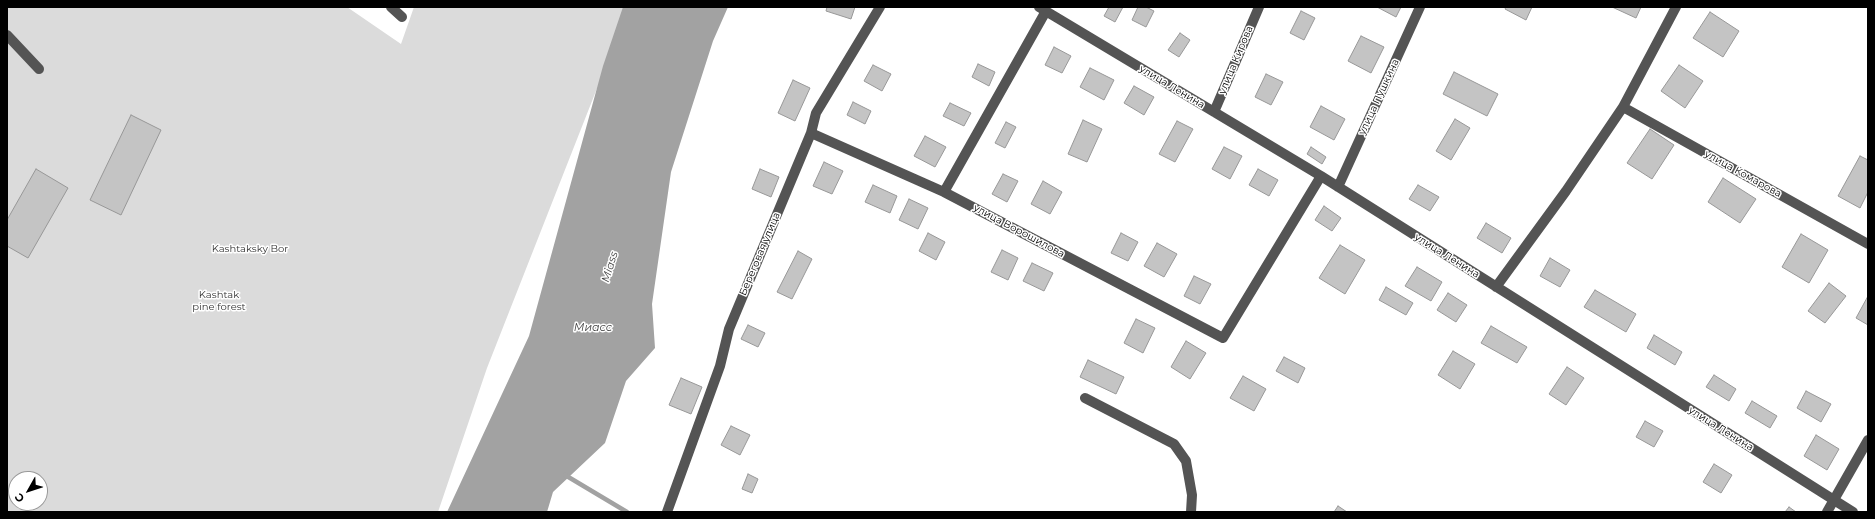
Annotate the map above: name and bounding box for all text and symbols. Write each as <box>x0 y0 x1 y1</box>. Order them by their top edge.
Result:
street label: улица Кирова <box>1216 24 1256 96</box>
street label: улица Пушкина <box>1356 57 1402 137</box>
street label: улица Ленина <box>1137 63 1207 111</box>
street label: улица Комарова <box>1703 148 1783 200</box>
street label: улица Ворошилова <box>971 202 1067 260</box>
street label: Береговая улица <box>737 211 783 297</box>
street label: улица Ленина <box>1412 231 1482 281</box>
park label: Kashtaksky Bor <box>212 243 288 255</box>
water label: Miass <box>599 250 621 284</box>
park label: Kashtak pine forest <box>192 289 246 312</box>
water label: Миасс <box>574 321 612 335</box>
street label: улица Ленина <box>1686 404 1756 454</box>
north arrow <box>8 471 48 511</box>
text: С <box>11 490 27 505</box>

